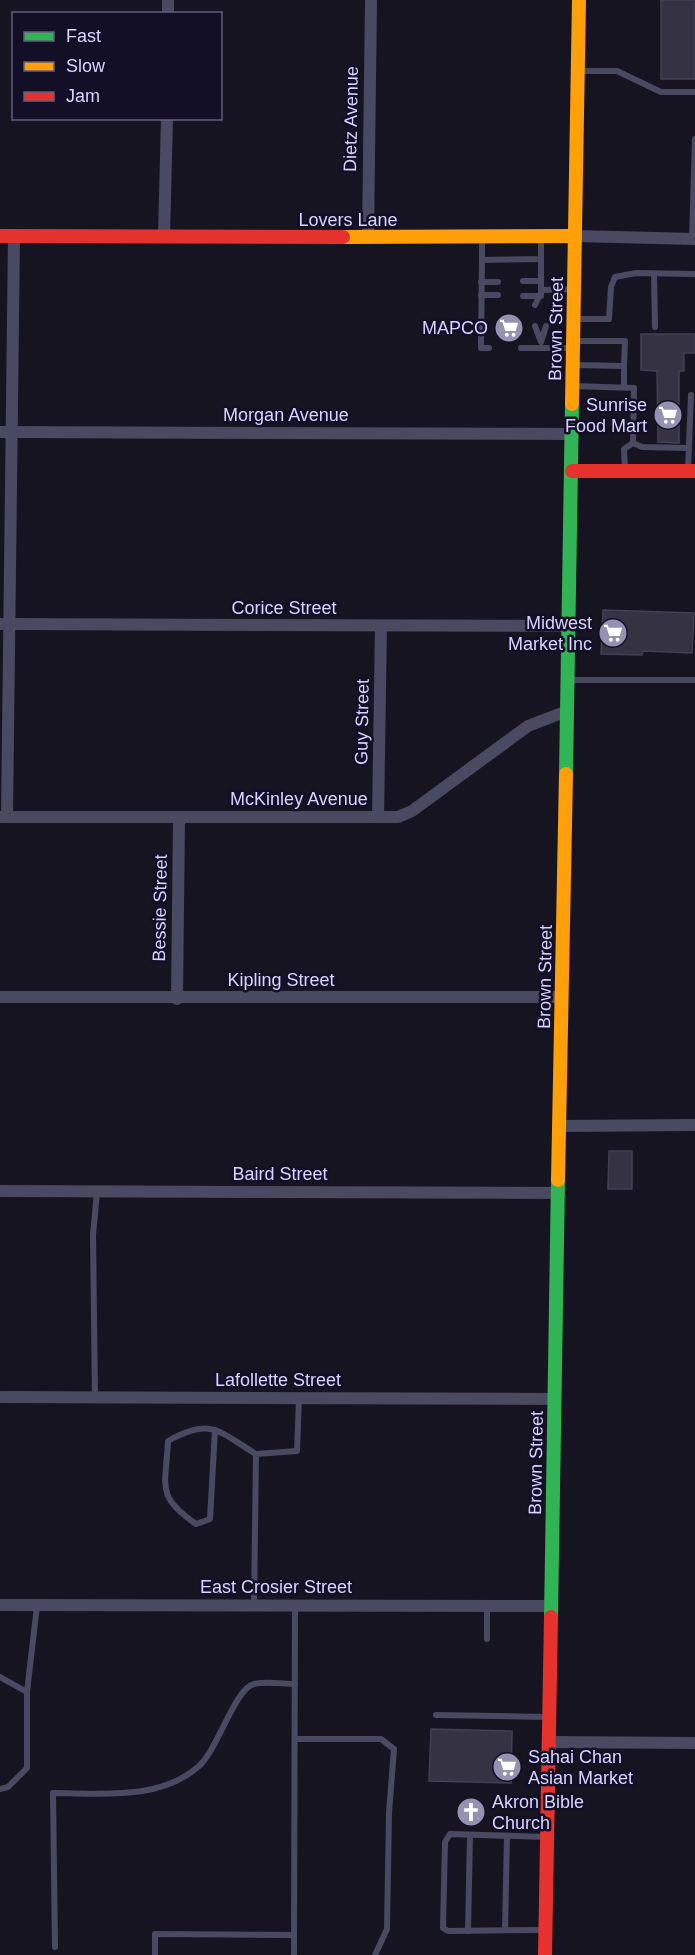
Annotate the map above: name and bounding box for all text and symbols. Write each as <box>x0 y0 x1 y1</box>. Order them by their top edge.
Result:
legend <box>12 12 222 120</box>
text: Fast <box>66 26 101 46</box>
text: Slow <box>66 56 106 76</box>
street label: Dietz Avenue <box>340 66 362 172</box>
text: Jam <box>66 86 100 106</box>
street label: Lovers Lane <box>298 210 398 230</box>
street label: Brown Street <box>545 277 567 381</box>
supermarket icon: MAPCO <box>493 312 525 344</box>
place label: MAPCO <box>422 318 488 338</box>
place label: Sunrise Food Mart <box>565 395 647 436</box>
supermarket icon: Sunrise Food Mart <box>652 399 684 431</box>
street label: Morgan Avenue <box>223 405 349 425</box>
street label: Corice Street <box>231 598 337 618</box>
place label: Midwest Market Inc <box>508 613 592 654</box>
supermarket icon: Midwest Market Inc <box>597 617 629 649</box>
street label: Guy Street <box>351 679 373 765</box>
street label: McKinley Avenue <box>230 789 368 809</box>
street label: Bessie Street <box>149 854 171 962</box>
street label: Brown Street <box>534 925 556 1029</box>
street label: Kipling Street <box>227 970 335 990</box>
street label: Baird Street <box>232 1164 328 1184</box>
street label: Lafollette Street <box>215 1370 341 1390</box>
street label: Brown Street <box>525 1411 547 1515</box>
street label: East Crosier Street <box>200 1577 352 1597</box>
place label: Sahai Chan Asian Market <box>528 1747 633 1788</box>
supermarket icon: Sahai Chan Asian Market <box>491 1751 523 1783</box>
place label: Akron Bible Church <box>492 1792 584 1833</box>
church icon: Akron Bible Church <box>455 1796 487 1828</box>

